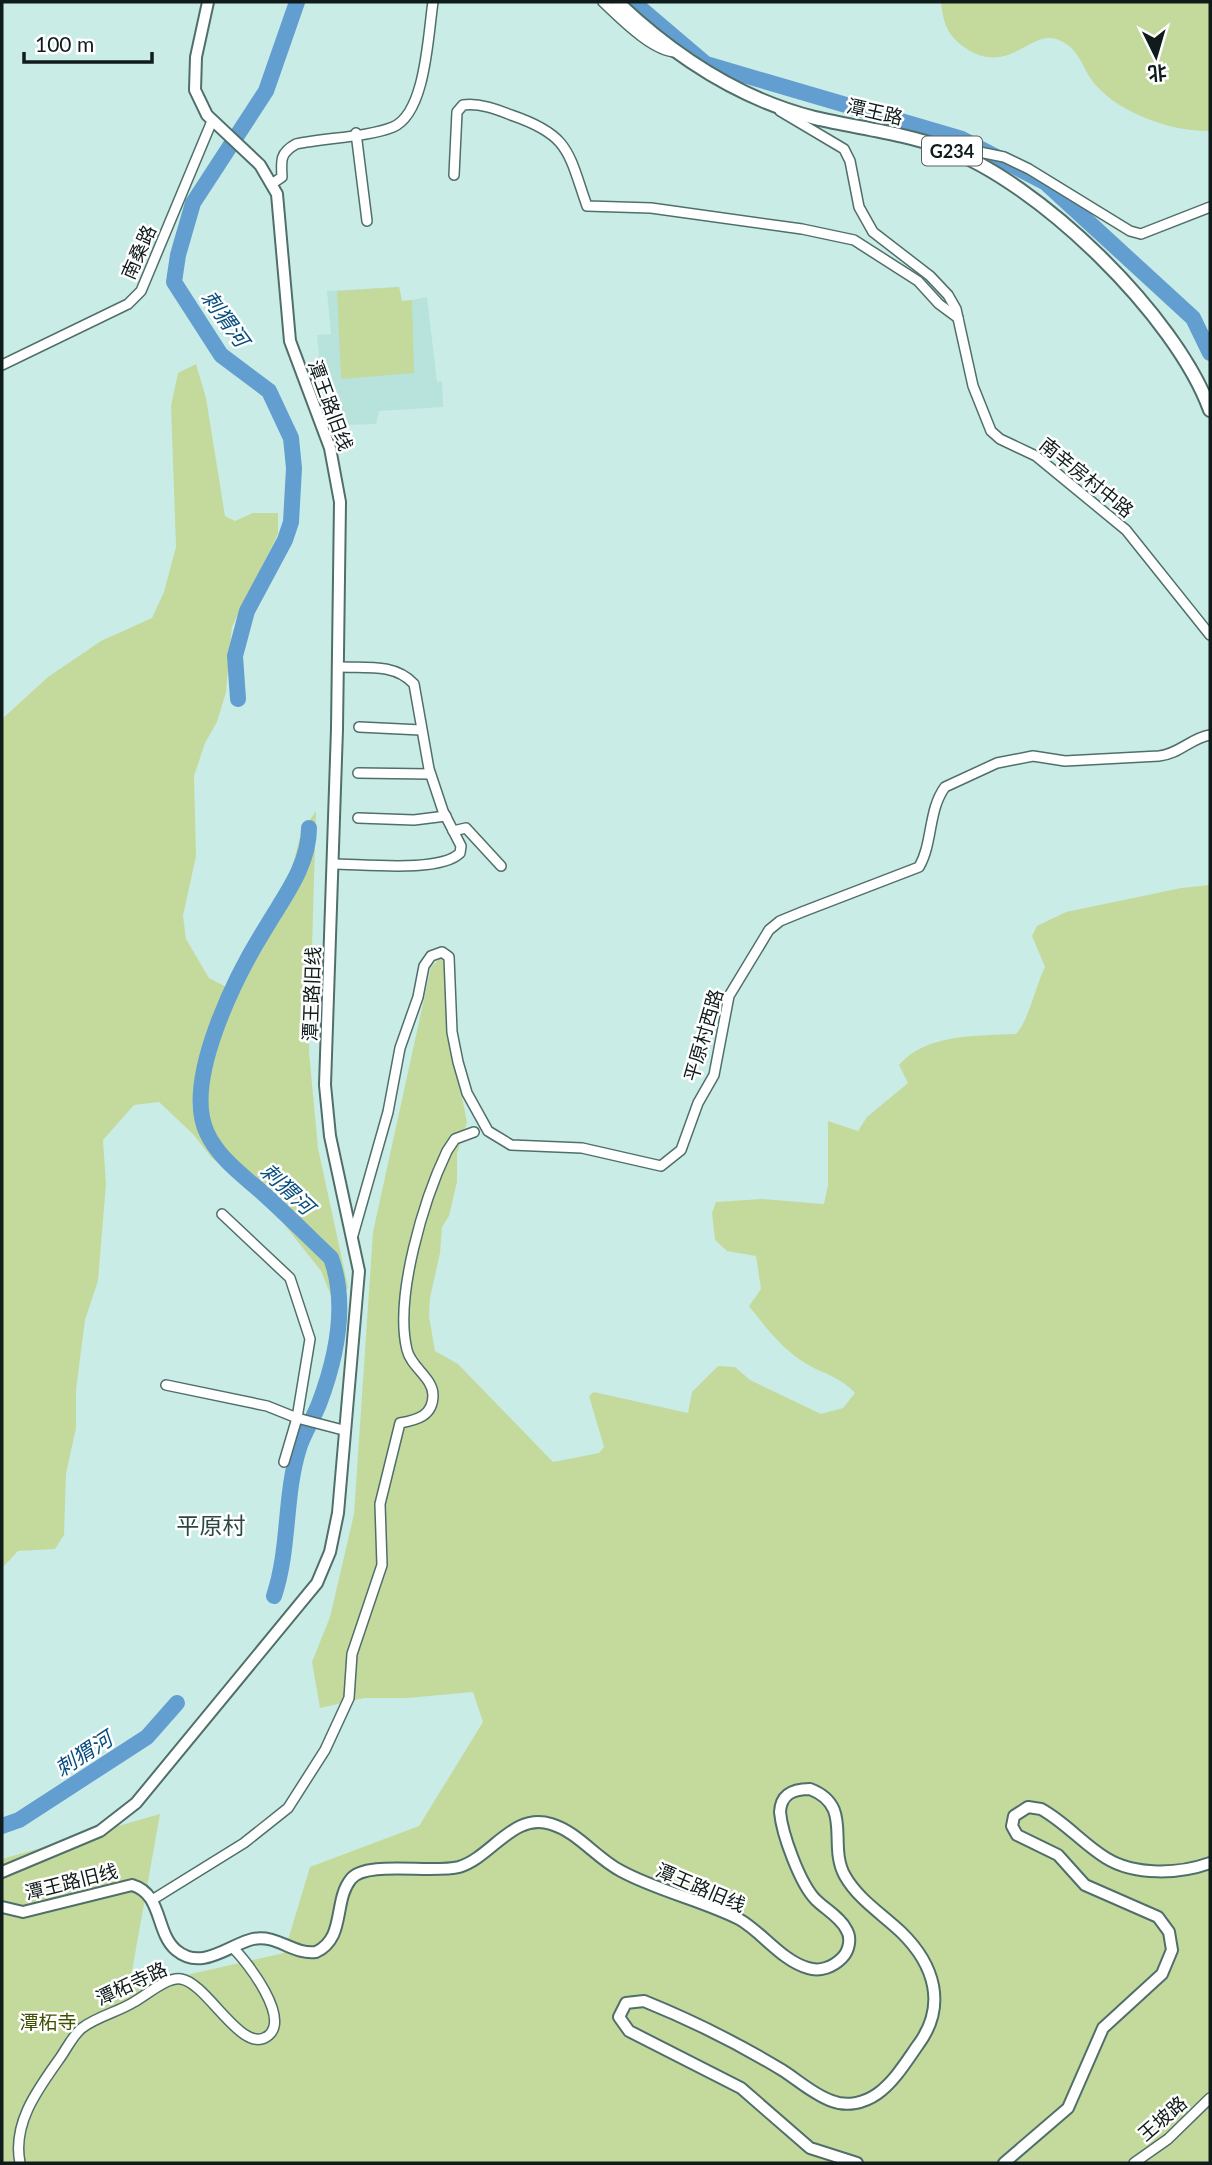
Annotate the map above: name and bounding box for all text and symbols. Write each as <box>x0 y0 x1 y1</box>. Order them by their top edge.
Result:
scale bar <box>24 21 152 65</box>
north arrow <box>1121 21 1191 91</box>
text: 100 m <box>35 31 94 56</box>
text: 北 <box>1147 61 1168 86</box>
street label: 潭王路 <box>845 93 905 129</box>
road number: G234 <box>922 136 982 166</box>
street label: 南桑路 <box>116 221 160 283</box>
water label: 刺猬河 <box>197 285 257 354</box>
street label: 潭王路旧线 <box>304 356 358 454</box>
street label: 南辛房村中路 <box>1035 432 1139 522</box>
street label: 潭王路旧线 <box>298 946 324 1042</box>
street label: 平原村西路 <box>679 986 727 1084</box>
water label: 刺猬河 <box>256 1157 322 1221</box>
district label: 平原村 <box>177 1511 246 1539</box>
water label: 刺猬河 <box>50 1723 120 1781</box>
street label: 潭王路旧线 <box>22 1858 120 1904</box>
street label: 潭王路旧线 <box>653 1858 749 1916</box>
street label: 潭柘寺路 <box>92 1957 170 2009</box>
park label: 潭柘寺 <box>19 2010 77 2033</box>
street label: 王坡路 <box>1133 2091 1191 2145</box>

